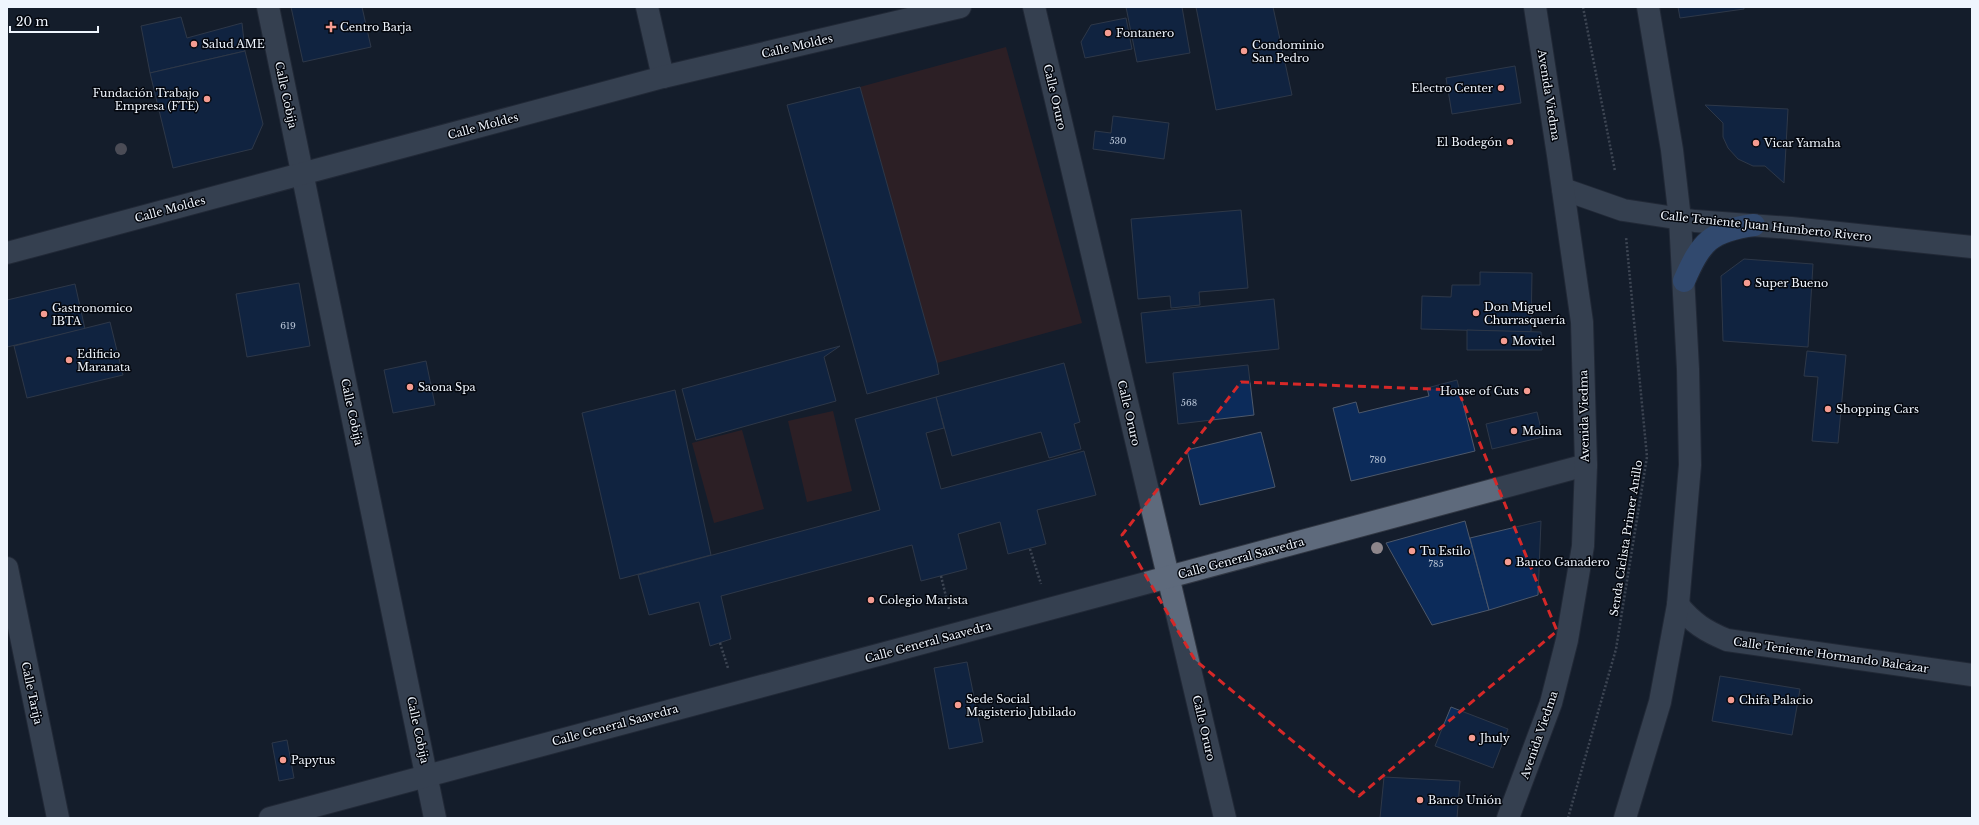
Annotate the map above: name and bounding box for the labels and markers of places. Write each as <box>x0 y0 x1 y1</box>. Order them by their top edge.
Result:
place label: Centro Barja <box>340 20 412 34</box>
marker: Centro Barja <box>325 21 337 33</box>
place label: Fontanero <box>1116 26 1174 40</box>
marker: Fontanero <box>1103 28 1113 38</box>
place label: Salud AME <box>202 37 265 51</box>
place label: Condominio San Pedro <box>1252 38 1324 65</box>
marker: Salud AME <box>189 39 199 49</box>
marker: Condominio San Pedro <box>1239 46 1249 56</box>
place label: Electro Center <box>1411 81 1494 95</box>
marker: Electro Center <box>1496 83 1506 93</box>
place label: Fundación Trabajo Empresa (FTE) <box>93 86 199 113</box>
marker: Fundación Trabajo Empresa (FTE) <box>202 94 212 104</box>
place label: El Bodegón <box>1437 135 1502 149</box>
place label: Vicar Yamaha <box>1763 136 1842 150</box>
marker: El Bodegón <box>1505 137 1515 147</box>
marker: Vicar Yamaha <box>1751 138 1761 148</box>
place label: Super Bueno <box>1755 276 1828 290</box>
marker: Super Bueno <box>1742 278 1752 288</box>
place label: Don Miguel Churrasquería <box>1484 300 1566 327</box>
place label: Gastronomico IBTA <box>52 301 133 328</box>
marker: Don Miguel Churrasquería <box>1471 308 1481 318</box>
marker: Gastronomico IBTA <box>39 309 49 319</box>
place label: Movitel <box>1512 334 1556 348</box>
marker: Movitel <box>1499 336 1509 346</box>
place label: Edificio Maranata <box>77 347 131 374</box>
marker: Edificio Maranata <box>64 355 74 365</box>
place label: Saona Spa <box>418 380 477 394</box>
marker: Saona Spa <box>405 382 415 392</box>
place label: House of Cuts <box>1440 384 1519 398</box>
marker: House of Cuts <box>1522 386 1532 396</box>
place label: Shopping Cars <box>1836 402 1919 416</box>
marker: Shopping Cars <box>1823 404 1833 414</box>
place label: Molina <box>1522 424 1563 438</box>
marker: Molina <box>1509 426 1519 436</box>
place label: Tu Estilo <box>1420 544 1470 558</box>
marker: Tu Estilo <box>1407 546 1417 556</box>
place label: Banco Ganadero <box>1516 555 1610 569</box>
marker: Banco Ganadero <box>1503 557 1513 567</box>
place label: Colegio Marista <box>879 593 969 607</box>
marker: Colegio Marista <box>866 595 876 605</box>
place label: Sede Social Magisterio Jubilado <box>966 692 1076 719</box>
place label: Chifa Palacio <box>1739 693 1813 707</box>
marker: Chifa Palacio <box>1726 695 1736 705</box>
marker: Sede Social Magisterio Jubilado <box>953 700 963 710</box>
place label: Jhuly <box>1478 731 1510 745</box>
marker: Jhuly <box>1467 733 1477 743</box>
place label: Papytus <box>291 753 335 767</box>
marker: Papytus <box>278 755 288 765</box>
place label: Banco Unión <box>1428 793 1502 807</box>
marker: Banco Unión <box>1415 795 1425 805</box>

